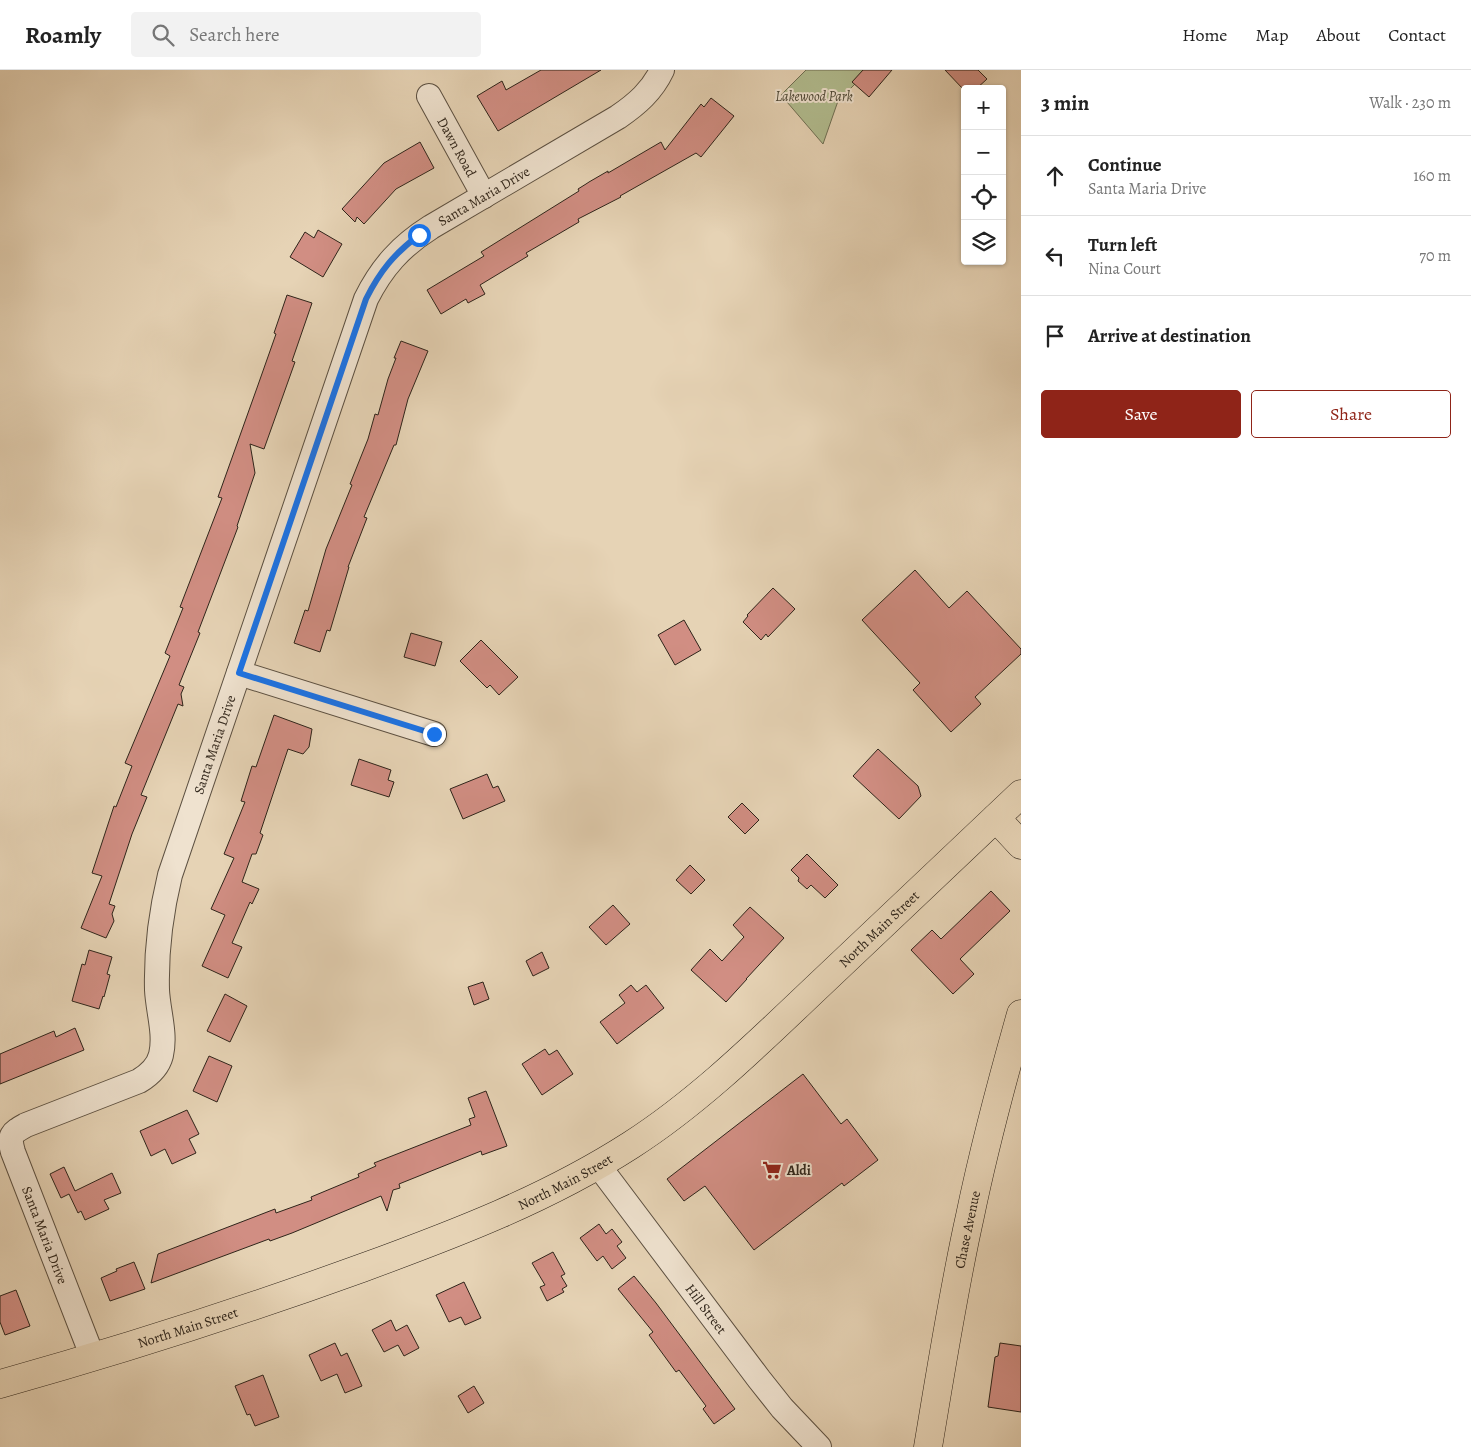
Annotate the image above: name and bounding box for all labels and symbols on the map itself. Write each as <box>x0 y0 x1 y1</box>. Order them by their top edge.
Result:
park label: Lakewood Park <box>775 87 853 106</box>
street label: Dawn Road <box>432 114 481 181</box>
street label: Santa Maria Drive <box>434 162 533 231</box>
route start <box>408 224 431 247</box>
street label: Santa Maria Drive <box>189 693 241 797</box>
route end <box>423 723 446 746</box>
street label: North Main Street <box>835 886 924 972</box>
street label: North Main Street <box>515 1150 616 1215</box>
supermarket icon: Aldi <box>761 1159 783 1181</box>
place label: Aldi <box>786 1161 811 1180</box>
street label: Santa Maria Drive <box>17 1183 72 1287</box>
street label: Chase Avenue <box>950 1189 985 1270</box>
street label: Hill Street <box>681 1280 731 1339</box>
street label: North Main Street <box>135 1303 241 1353</box>

